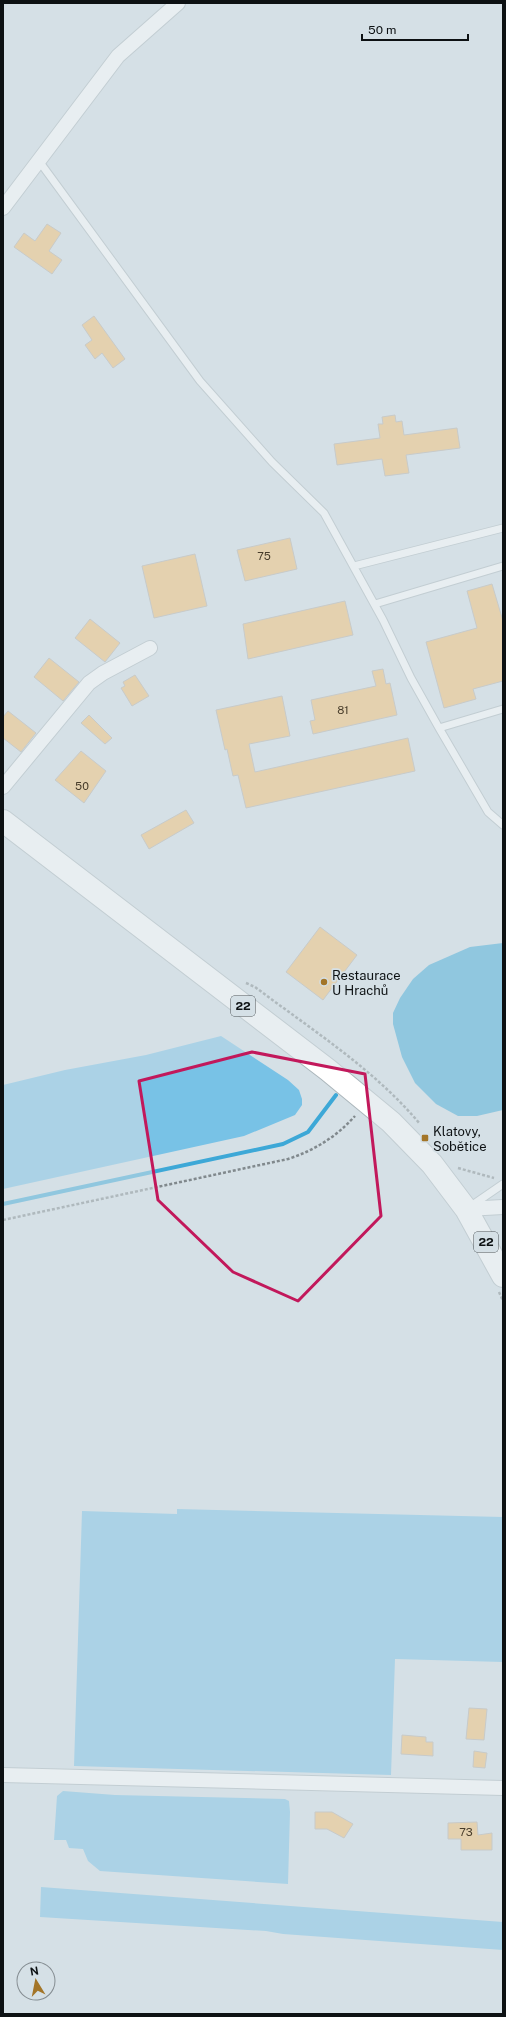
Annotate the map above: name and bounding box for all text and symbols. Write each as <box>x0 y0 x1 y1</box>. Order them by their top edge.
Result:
scale bar <box>362 16 468 42</box>
text: 50 m <box>368 23 396 37</box>
house number: 75 <box>257 550 271 562</box>
house number: 81 <box>337 704 349 716</box>
house number: 50 <box>75 780 89 792</box>
place label: Restaurace U Hrachů <box>332 968 401 998</box>
marker: Restaurace U Hrachů <box>319 977 329 987</box>
road number: 22 <box>231 996 255 1016</box>
place label: Klatovy, Sobětice <box>433 1124 487 1154</box>
marker: Klatovy, Sobětice <box>420 1133 430 1143</box>
road number: 22 <box>474 1232 498 1252</box>
house number: 73 <box>459 1826 473 1838</box>
north arrow <box>16 1961 56 2001</box>
text: N <box>29 1964 40 1978</box>

